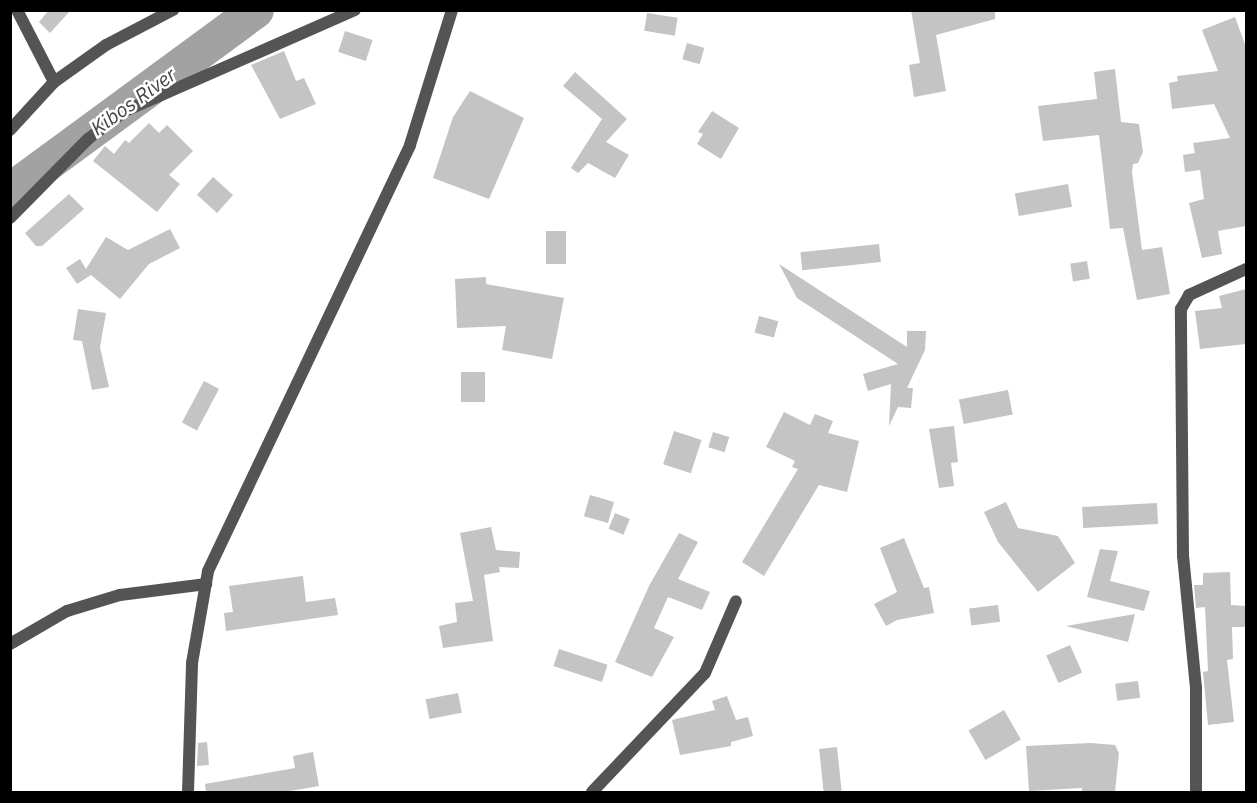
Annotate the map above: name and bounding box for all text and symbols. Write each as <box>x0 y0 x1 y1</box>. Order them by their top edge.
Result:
water label: Kibos River <box>86 62 180 140</box>

